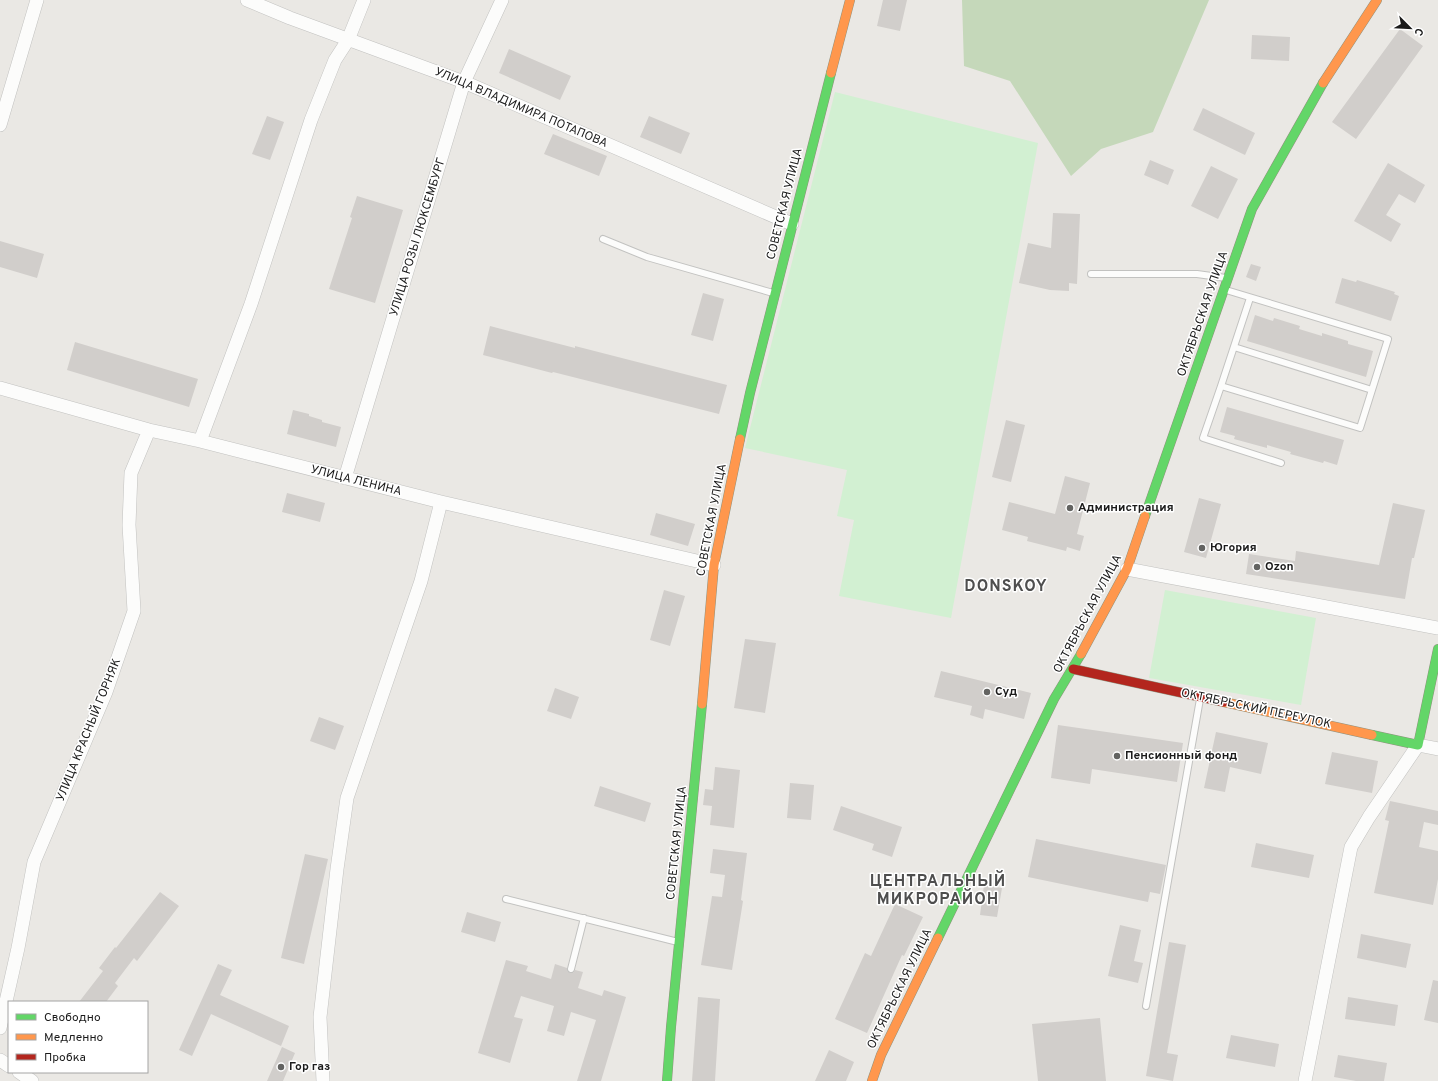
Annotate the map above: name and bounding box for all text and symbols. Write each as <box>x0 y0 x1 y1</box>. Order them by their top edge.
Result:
north arrow <box>1390 8 1430 48</box>
text: С <box>1410 26 1426 38</box>
street label: УЛИЦА ВЛАДИМИРА ПОТАПОВА <box>432 64 610 152</box>
street label: СОВЕТСКАЯ УЛИЦА <box>763 147 807 261</box>
street label: УЛИЦА РОЗЫ ЛЮКСЕМБУРГ <box>386 156 450 318</box>
street label: ОКТЯБРЬСКАЯ УЛИЦА <box>1174 249 1232 379</box>
street label: УЛИЦА ЛЕНИНА <box>309 462 403 500</box>
street label: СОВЕТСКАЯ УЛИЦА <box>693 462 731 578</box>
place label: Администрация <box>1078 500 1174 516</box>
marker: Администрация <box>1065 503 1075 513</box>
place label: Югория <box>1210 540 1257 556</box>
marker: Югория <box>1197 543 1207 553</box>
street label: ОКТЯБРЬСКАЯ УЛИЦА <box>1050 552 1126 676</box>
place label: Ozon <box>1265 559 1294 575</box>
marker: Ozon <box>1252 562 1262 572</box>
district label: DONSKOY <box>964 577 1048 597</box>
street label: УЛИЦА КРАСНЫЙ ГОРНЯК <box>53 656 125 804</box>
place label: Суд <box>995 684 1017 700</box>
street label: ОКТЯБРЬСКИЙ ПЕРЕУЛОК <box>1179 685 1333 733</box>
marker: Суд <box>982 687 992 697</box>
place label: Пенсионный фонд <box>1125 748 1237 764</box>
marker: Пенсионный фонд <box>1112 751 1122 761</box>
street label: СОВЕТСКАЯ УЛИЦА <box>663 785 691 901</box>
district label: ЦЕНТРАЛЬНЫЙ МИКРОРАЙОН <box>870 870 1006 910</box>
street label: ОКТЯБРЬСКАЯ УЛИЦА <box>864 926 936 1052</box>
legend <box>8 1001 148 1073</box>
text: Свободно <box>44 1010 101 1026</box>
text: Медленно <box>44 1030 104 1046</box>
text: Пробка <box>44 1050 86 1066</box>
place label: Гор газ <box>289 1059 330 1075</box>
marker: Гор газ <box>276 1062 286 1072</box>

